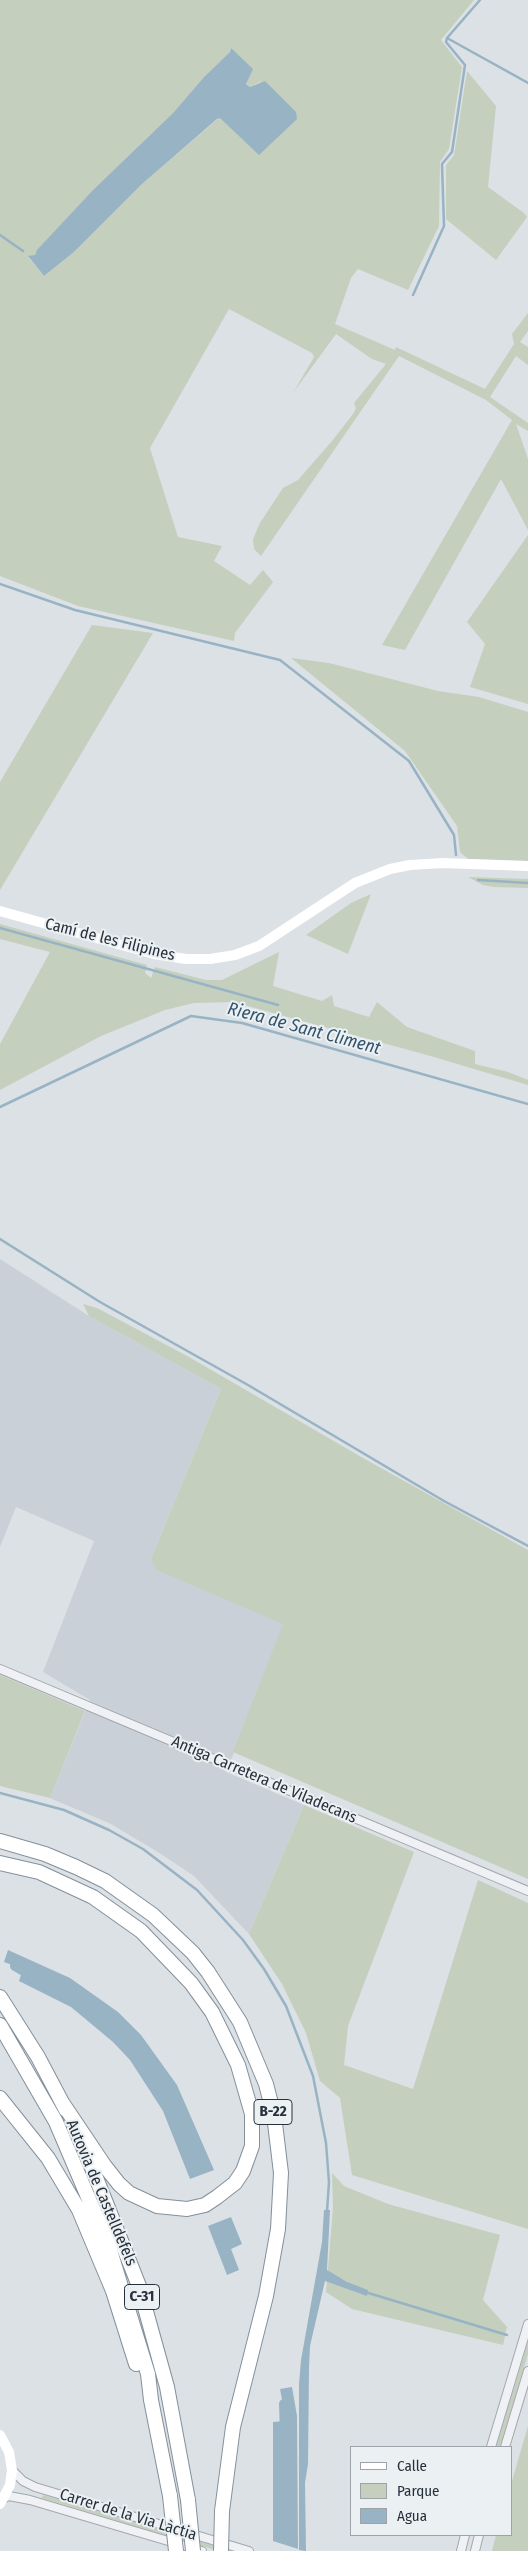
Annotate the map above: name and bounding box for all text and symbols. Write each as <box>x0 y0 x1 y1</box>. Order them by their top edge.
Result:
street label: Camí de les Filipines <box>43 915 177 965</box>
water label: Riera de Sant Climent <box>225 998 383 1060</box>
street label: Antiga Carretera de Viladecans <box>168 1732 360 1828</box>
road number: B-22 <box>254 2100 292 2124</box>
street label: Autovia de Castelldefels <box>61 2117 141 2269</box>
road number: C-31 <box>124 2284 160 2310</box>
legend <box>350 2446 513 2536</box>
text: Calle <box>397 2457 427 2475</box>
text: Parque <box>397 2482 440 2500</box>
street label: Carrer de la Via Làctia <box>57 2485 199 2545</box>
text: Agua <box>397 2507 427 2525</box>

